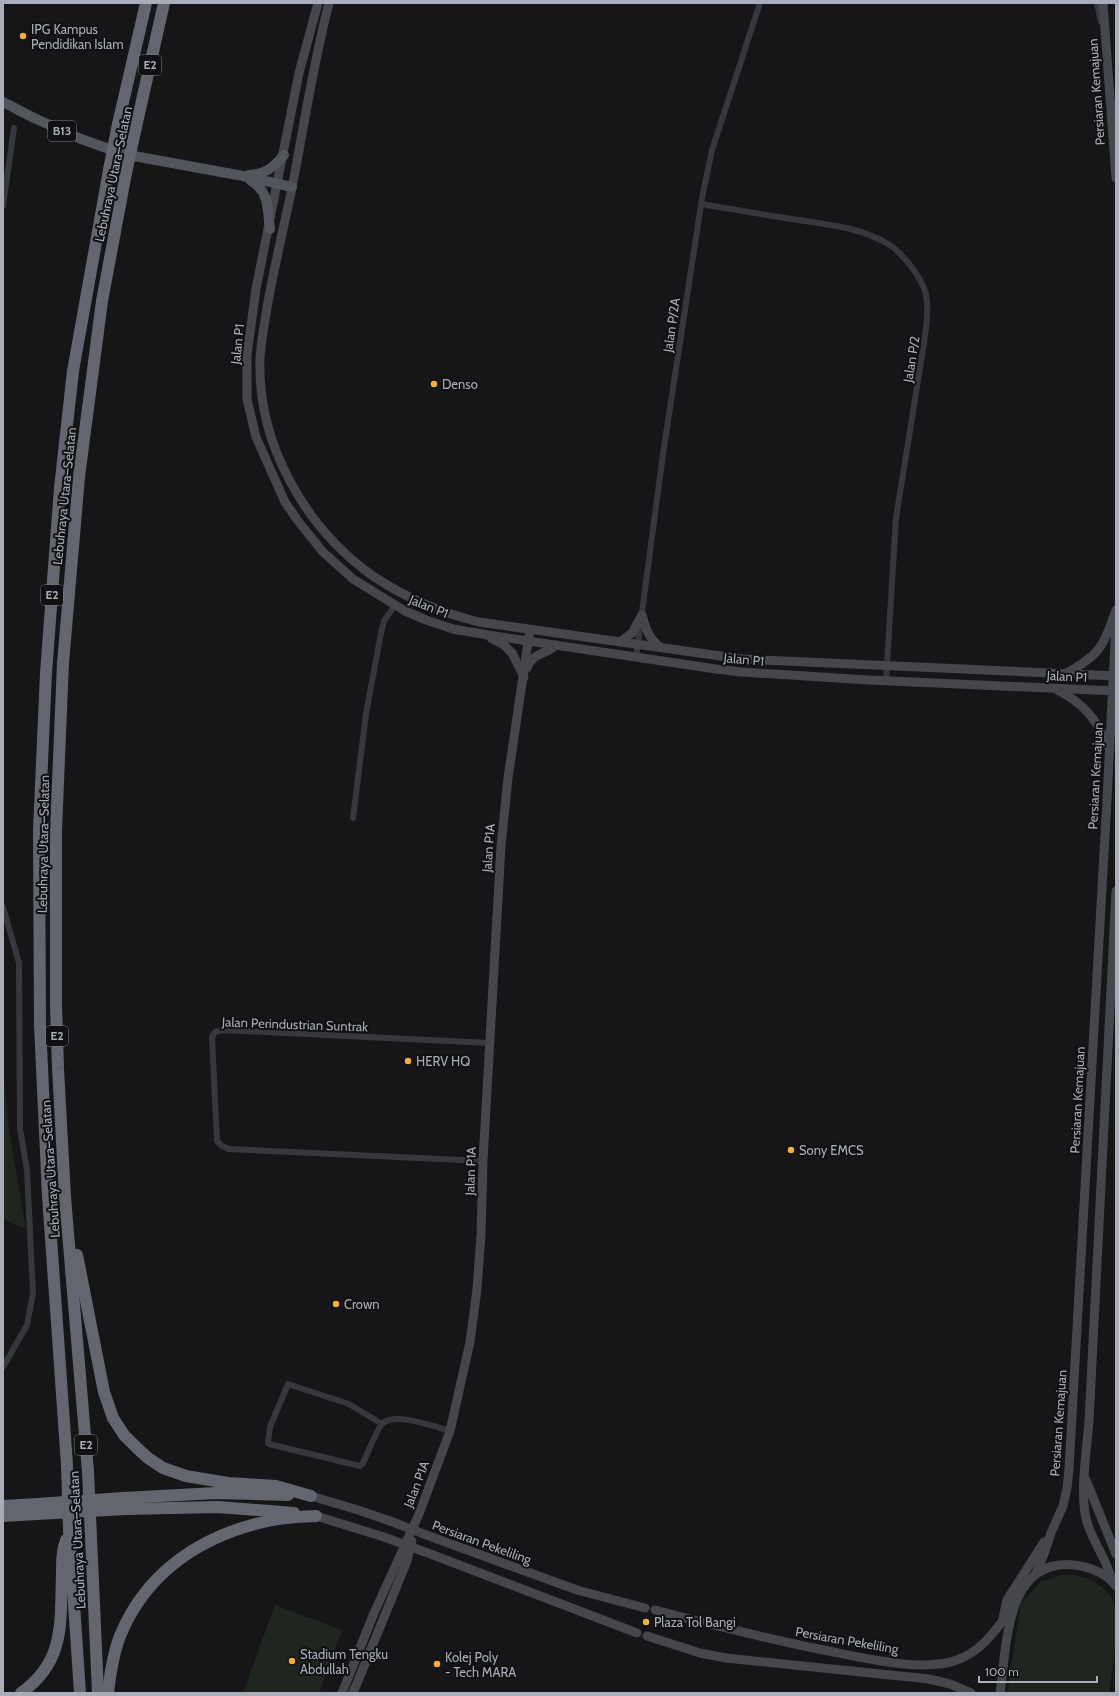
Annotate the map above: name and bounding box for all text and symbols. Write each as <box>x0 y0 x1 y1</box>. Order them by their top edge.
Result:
place label: IPG Kampus Pendidikan Islam <box>31 21 124 52</box>
marker: IPG Kampus Pendidikan Islam <box>18 31 28 41</box>
street label: Persiaran Kemajuan <box>1084 38 1109 146</box>
road number: E2 <box>139 55 161 75</box>
street label: Lebuhraya Utara–Selatan <box>91 105 135 243</box>
road number: B13 <box>48 121 76 141</box>
street label: Jalan P/2A <box>659 297 683 354</box>
street label: Jalan P1 <box>227 323 247 366</box>
street label: Jalan P/2 <box>899 334 923 384</box>
place label: Denso <box>442 376 478 392</box>
marker: Denso <box>429 379 439 389</box>
street label: Lebuhraya Utara–Selatan <box>49 426 79 566</box>
road number: E2 <box>41 585 63 605</box>
street label: Jalan P1 <box>406 591 451 621</box>
street label: Jalan P1 <box>722 649 765 669</box>
street label: Jalan P1 <box>1045 667 1088 685</box>
street label: Persiaran Kemajuan <box>1084 722 1107 830</box>
street label: Lebuhraya Utara–Selatan <box>34 775 52 913</box>
street label: Jalan P1A <box>478 823 498 874</box>
street label: Jalan Perindustrian Suntrak <box>221 1013 368 1035</box>
road number: E2 <box>46 1026 68 1046</box>
street label: Persiaran Kemajuan <box>1066 1046 1089 1154</box>
place label: HERV HQ <box>416 1053 470 1069</box>
marker: HERV HQ <box>403 1056 413 1066</box>
street label: Lebuhraya Utara–Selatan <box>37 1100 63 1238</box>
place label: Sony EMCS <box>799 1142 864 1158</box>
marker: Sony EMCS <box>786 1145 796 1155</box>
street label: Jalan P1A <box>461 1146 479 1197</box>
place label: Crown <box>344 1296 380 1312</box>
marker: Crown <box>331 1299 341 1309</box>
street label: Persiaran Kemajuan <box>1046 1369 1071 1477</box>
road number: E2 <box>75 1435 97 1455</box>
street label: Jalan P1A <box>399 1458 432 1510</box>
street label: Lebuhraya Utara–Selatan <box>65 1471 89 1609</box>
street label: Persiaran Pekeliling <box>430 1517 534 1568</box>
place label: Plaza Tol Bangi <box>654 1614 736 1630</box>
marker: Plaza Tol Bangi <box>641 1617 651 1627</box>
street label: Persiaran Pekeliling <box>794 1623 900 1657</box>
place label: Stadium Tengku Abdullah <box>300 1646 388 1677</box>
place label: Kolej Poly - Tech MARA <box>445 1649 516 1680</box>
marker: Stadium Tengku Abdullah <box>287 1656 297 1666</box>
scale bar <box>979 1658 1097 1684</box>
marker: Kolej Poly - Tech MARA <box>432 1659 442 1669</box>
text: 100 m <box>985 1664 1019 1679</box>

